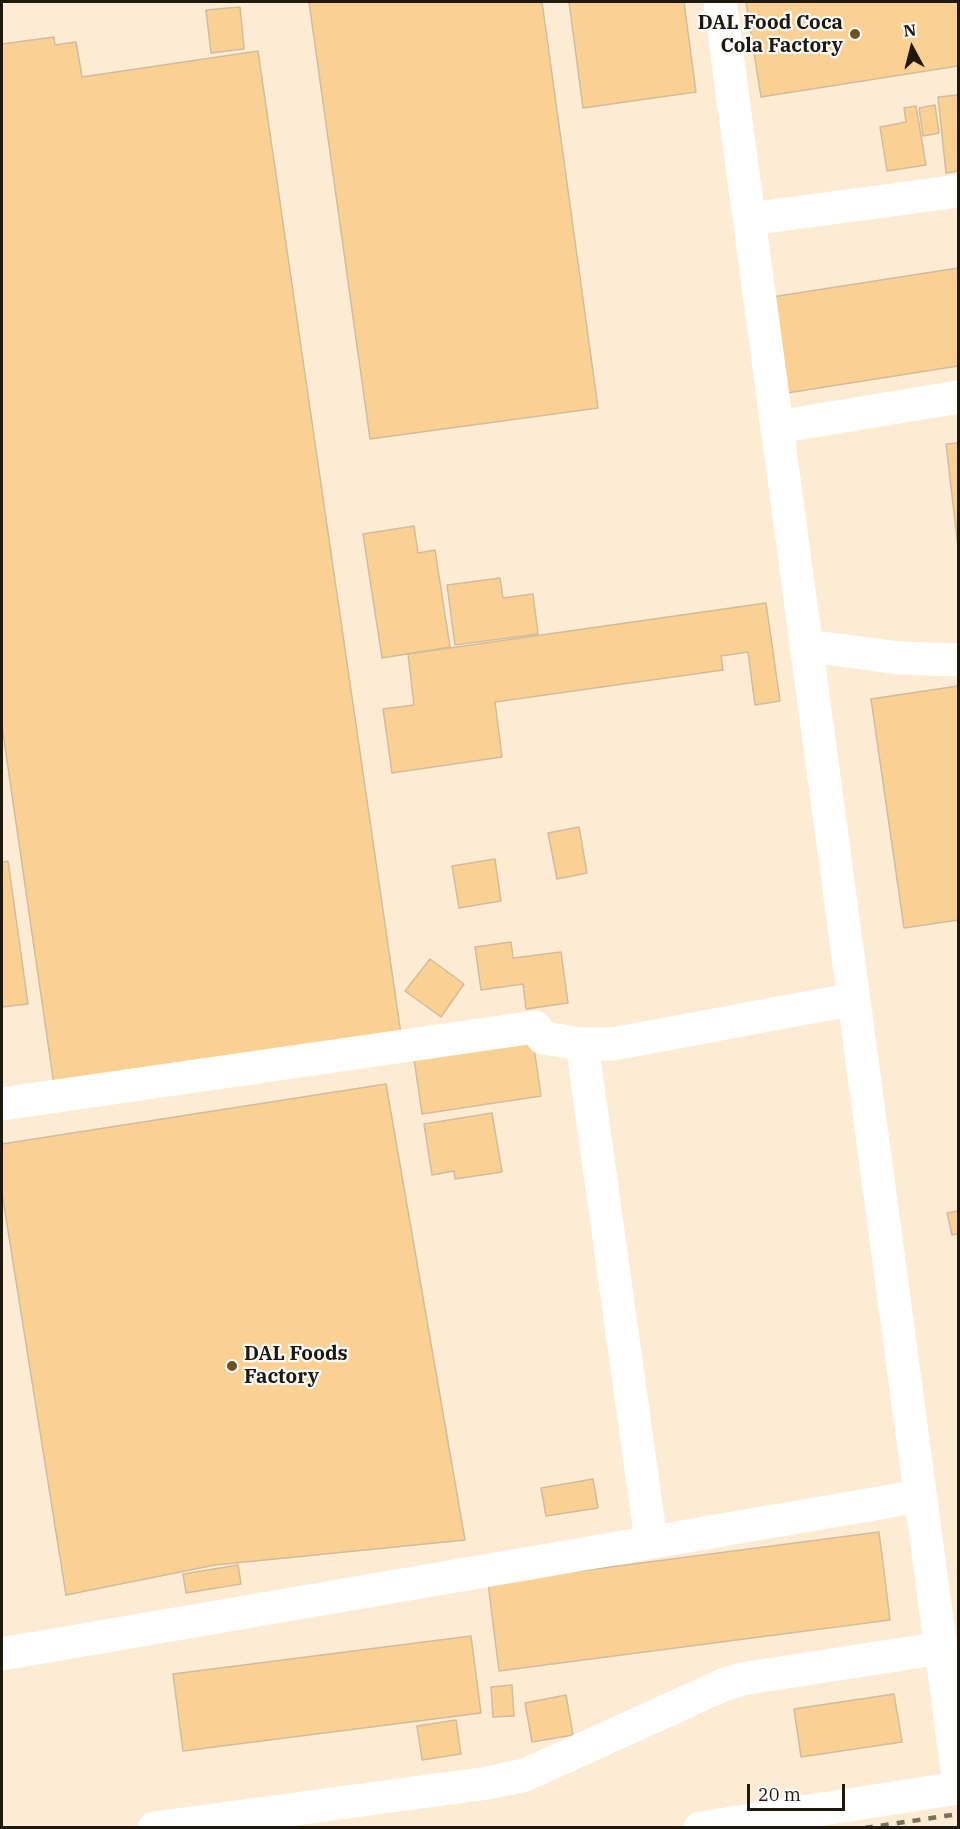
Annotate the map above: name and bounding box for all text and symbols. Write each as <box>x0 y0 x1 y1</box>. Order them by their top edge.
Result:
place label: DAL Food Coca Cola Factory <box>698 11 843 58</box>
north arrow <box>882 18 942 78</box>
text: N <box>902 19 917 41</box>
marker: DAL Food Coca Cola Factory <box>848 27 862 41</box>
place label: DAL Foods Factory <box>244 1342 348 1389</box>
marker: DAL Foods Factory <box>225 1359 239 1373</box>
scale bar <box>750 1772 848 1810</box>
text: 20 m <box>758 1783 801 1806</box>

